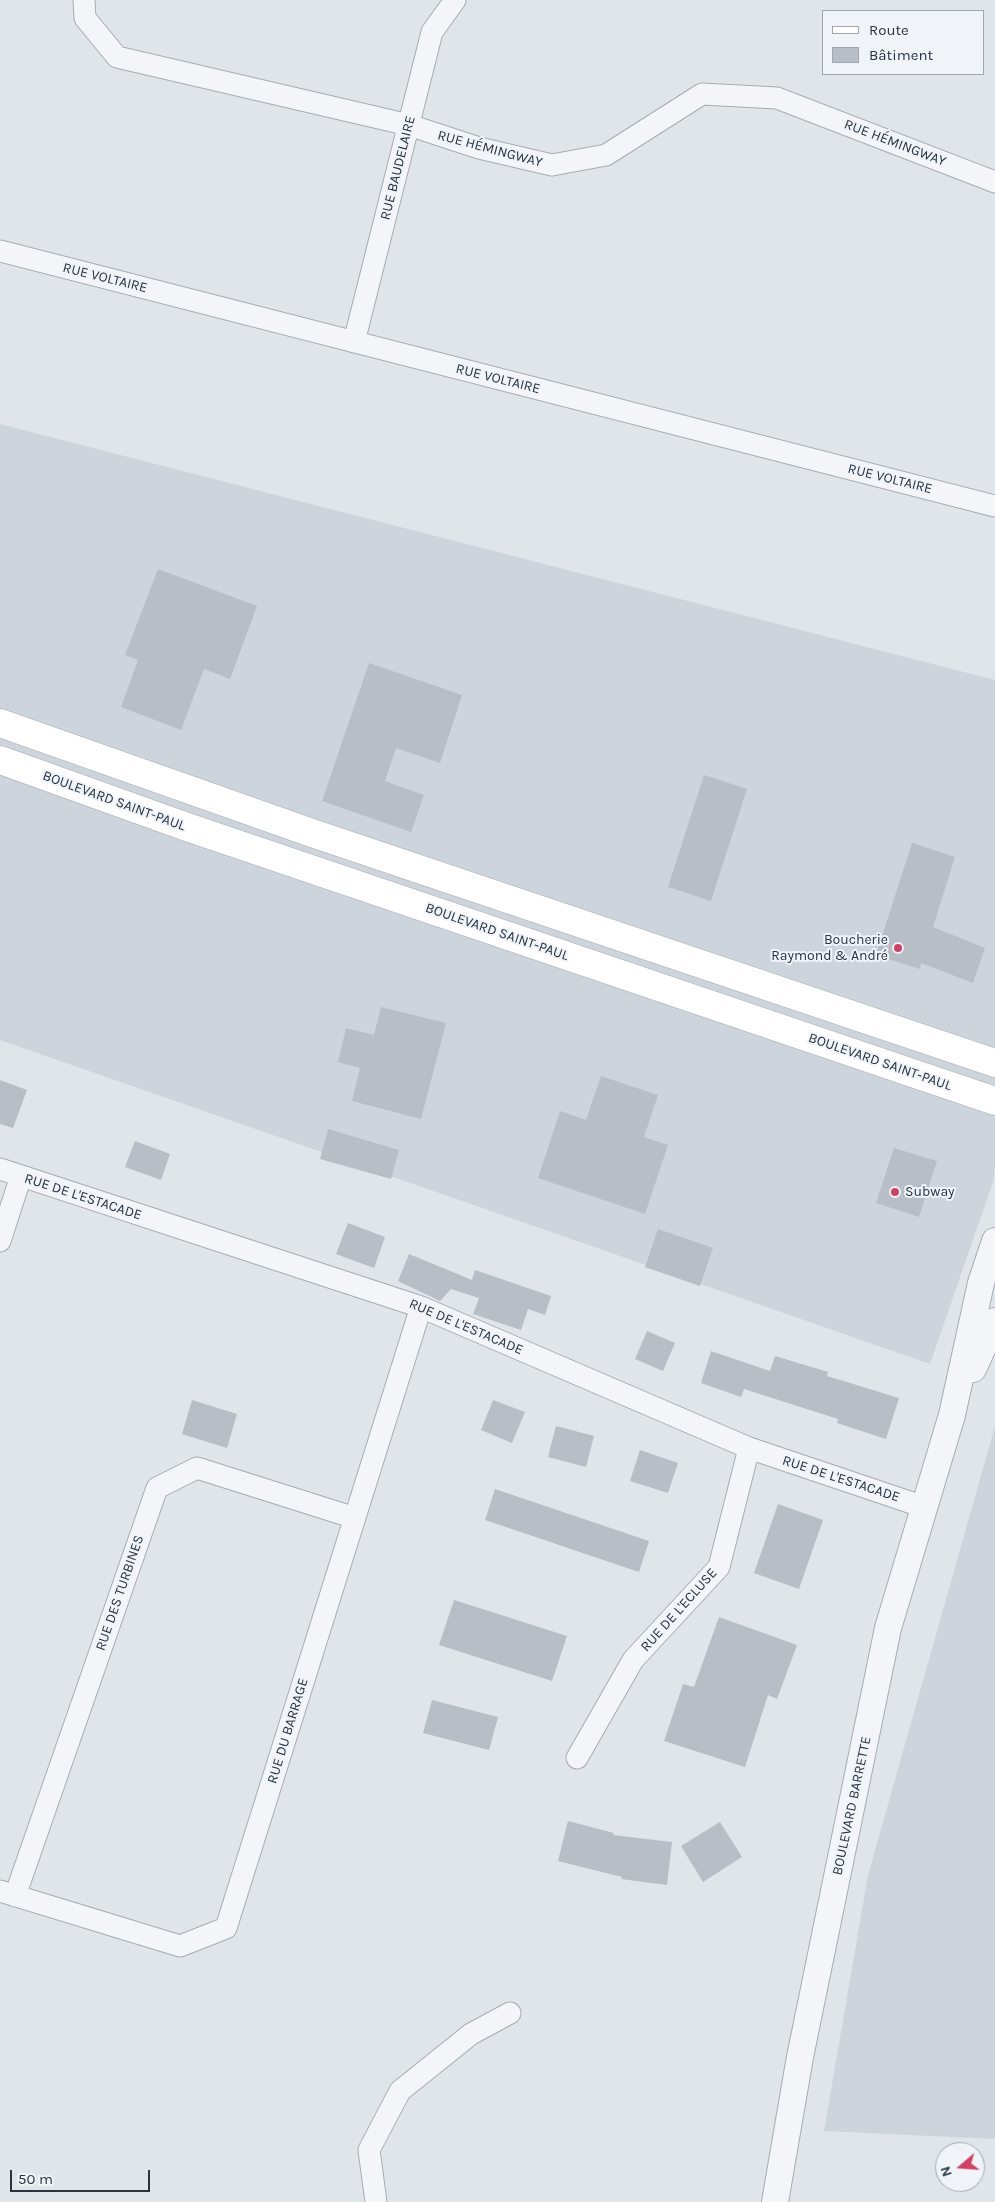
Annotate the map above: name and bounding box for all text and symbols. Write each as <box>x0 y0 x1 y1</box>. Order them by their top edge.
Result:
legend <box>822 10 985 75</box>
text: Route <box>869 21 909 39</box>
text: Bâtiment <box>869 46 933 64</box>
street label: RUE BAUDELAIRE <box>377 114 419 222</box>
street label: RUE HÉMINGWAY <box>842 116 948 170</box>
street label: RUE HÉMINGWAY <box>436 127 544 171</box>
street label: RUE VOLTAIRE <box>61 259 149 297</box>
street label: RUE VOLTAIRE <box>454 360 542 398</box>
street label: RUE VOLTAIRE <box>846 460 934 498</box>
street label: BOULEVARD SAINT-PAUL <box>40 767 188 835</box>
street label: BOULEVARD SAINT-PAUL <box>423 900 571 964</box>
place label: Boucherie Raymond & André <box>771 932 888 964</box>
marker: Boucherie Raymond & André <box>892 942 904 954</box>
street label: BOULEVARD SAINT-PAUL <box>806 1030 954 1094</box>
street label: RUE DE L'ESTACADE <box>22 1170 144 1224</box>
place label: Subway <box>905 1184 955 1200</box>
marker: Subway <box>889 1186 901 1198</box>
street label: RUE DE L'ESTACADE <box>406 1295 526 1359</box>
street label: RUE DE L'ESTACADE <box>780 1452 902 1506</box>
street label: RUE DES TURBINES <box>92 1533 148 1653</box>
street label: RUE DE L'ECLUSE <box>637 1565 721 1655</box>
street label: RUE DU BARRAGE <box>264 1676 312 1786</box>
street label: BOULEVARD BARRETTE <box>829 1735 875 1877</box>
north arrow <box>935 2142 985 2192</box>
scale bar <box>12 2160 152 2192</box>
text: N <box>937 2164 956 2179</box>
text: 50 m <box>18 2170 53 2188</box>

